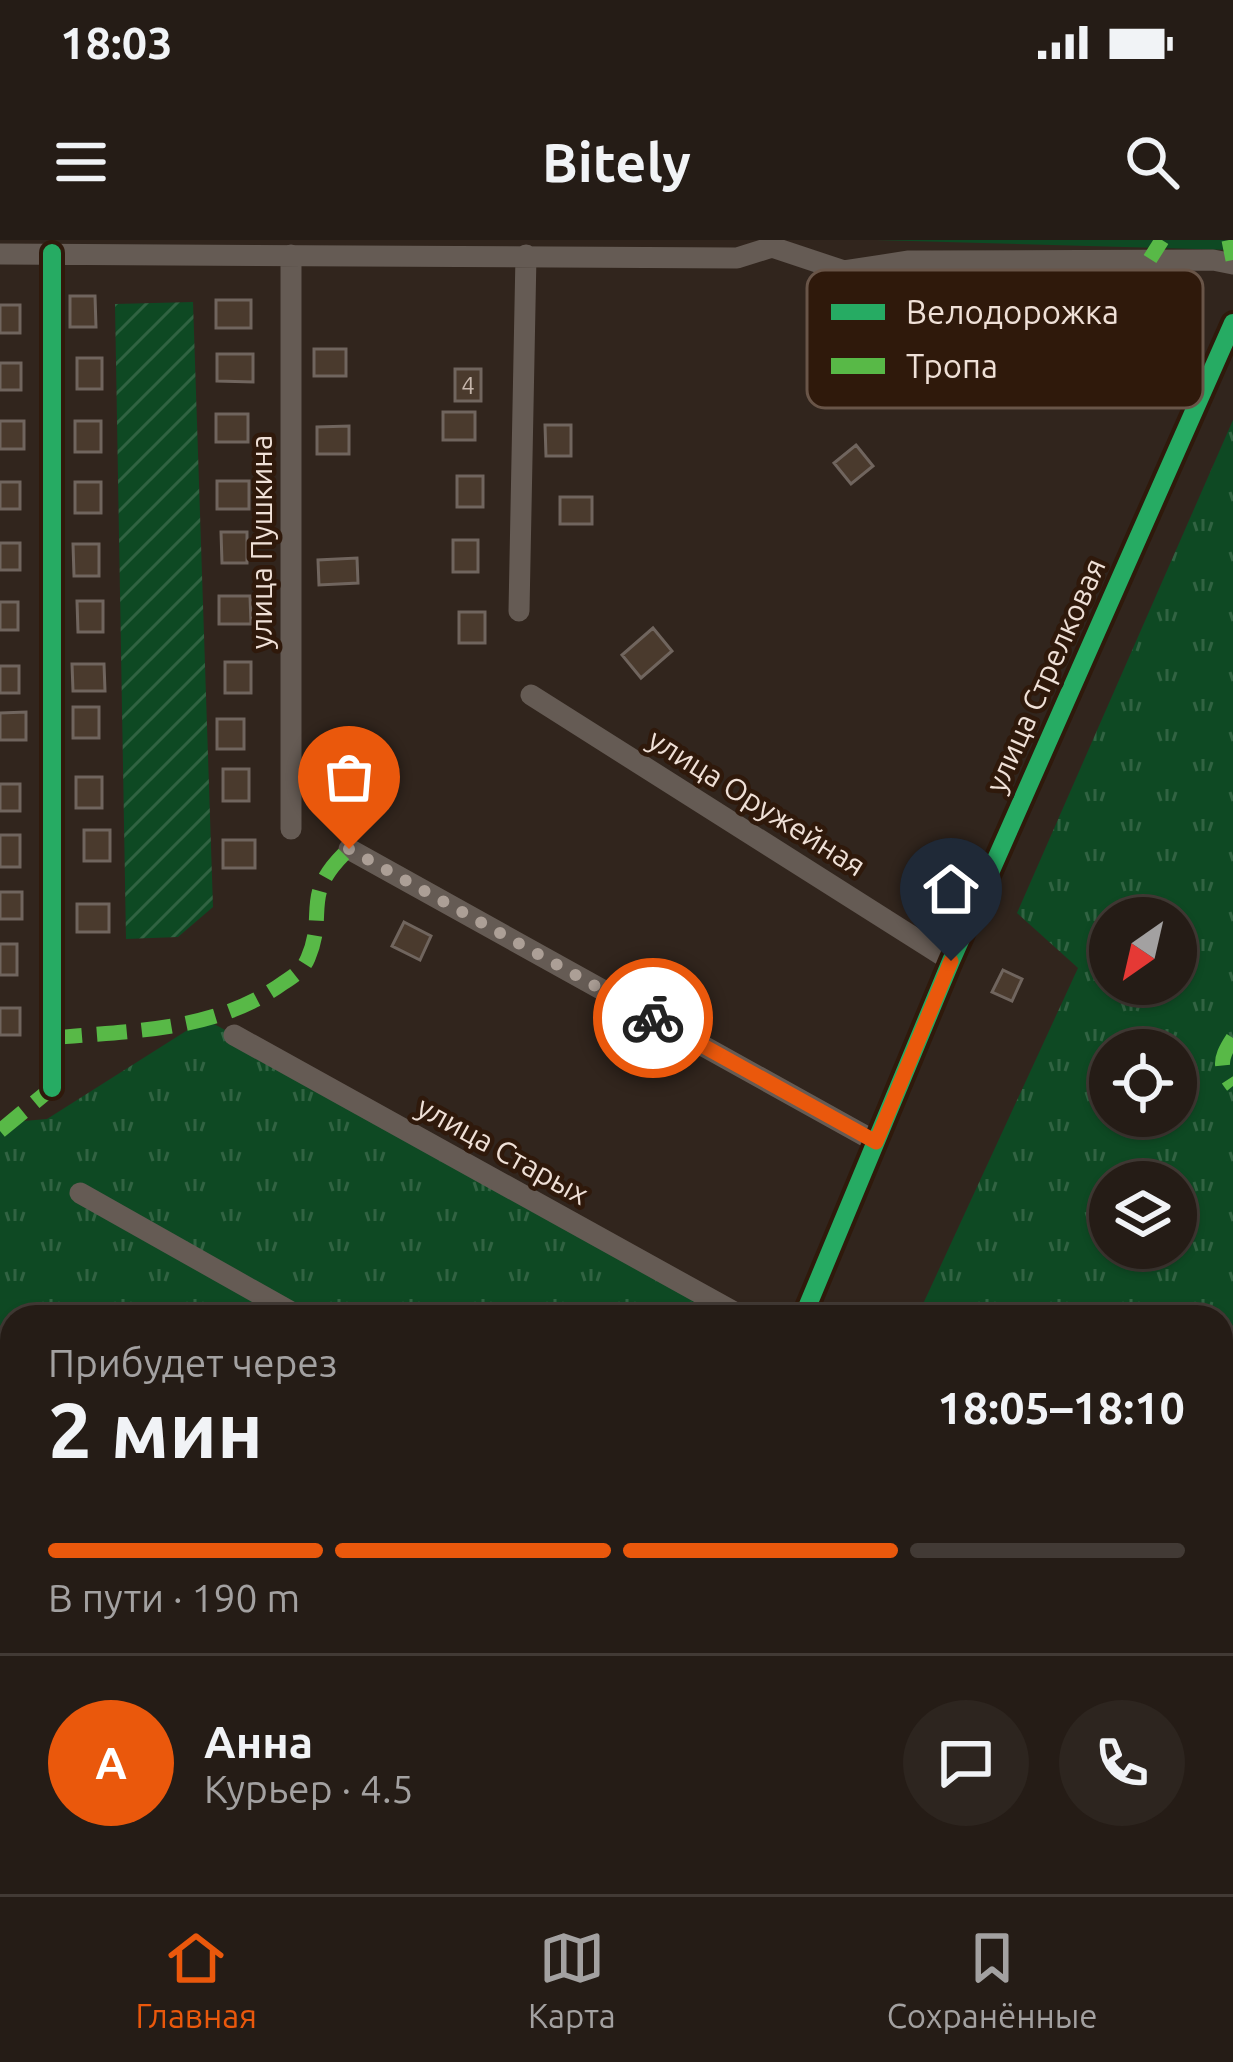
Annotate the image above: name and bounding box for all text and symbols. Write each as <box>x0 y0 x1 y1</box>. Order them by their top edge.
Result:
text: 18:03 <box>60 17 173 68</box>
icon: menu <box>48 129 114 195</box>
icon: search <box>1119 129 1185 195</box>
text: Bitely <box>542 132 691 192</box>
legend <box>807 270 1203 408</box>
text: Велодорожка <box>906 293 1119 330</box>
text: Тропа <box>906 347 998 384</box>
house number: 4 <box>461 372 475 399</box>
street label: улица Пушкина <box>244 435 278 649</box>
street label: улица Стрелковая <box>978 553 1112 797</box>
street label: улица Оружейная <box>642 721 872 883</box>
pin <box>298 726 400 849</box>
icon: bag <box>316 744 382 810</box>
pin <box>900 838 1002 961</box>
icon: home <box>918 856 984 922</box>
north arrow <box>1089 897 1197 1005</box>
map controls <box>1089 897 1197 1269</box>
courier <box>593 958 713 1078</box>
icon: bike <box>620 985 686 1051</box>
button: locate <box>1089 1029 1197 1137</box>
street label: улица Старых <box>411 1089 595 1211</box>
button: layers <box>1089 1161 1197 1269</box>
text: Прибудет через <box>48 1341 337 1384</box>
text: 18:05–18:10 <box>937 1382 1185 1433</box>
text: 2 мин <box>48 1385 263 1473</box>
text: В пути · 190 m <box>48 1576 300 1619</box>
button: chat <box>903 1700 1029 1826</box>
button: phone <box>1059 1700 1185 1826</box>
text: Анна <box>204 1716 313 1767</box>
text: А <box>95 1737 127 1788</box>
text: Курьер · 4.5 <box>204 1767 414 1810</box>
tab: Главная <box>135 1925 257 2034</box>
tab: Карта <box>528 1925 616 2034</box>
tab: Сохранённые <box>887 1925 1098 2034</box>

